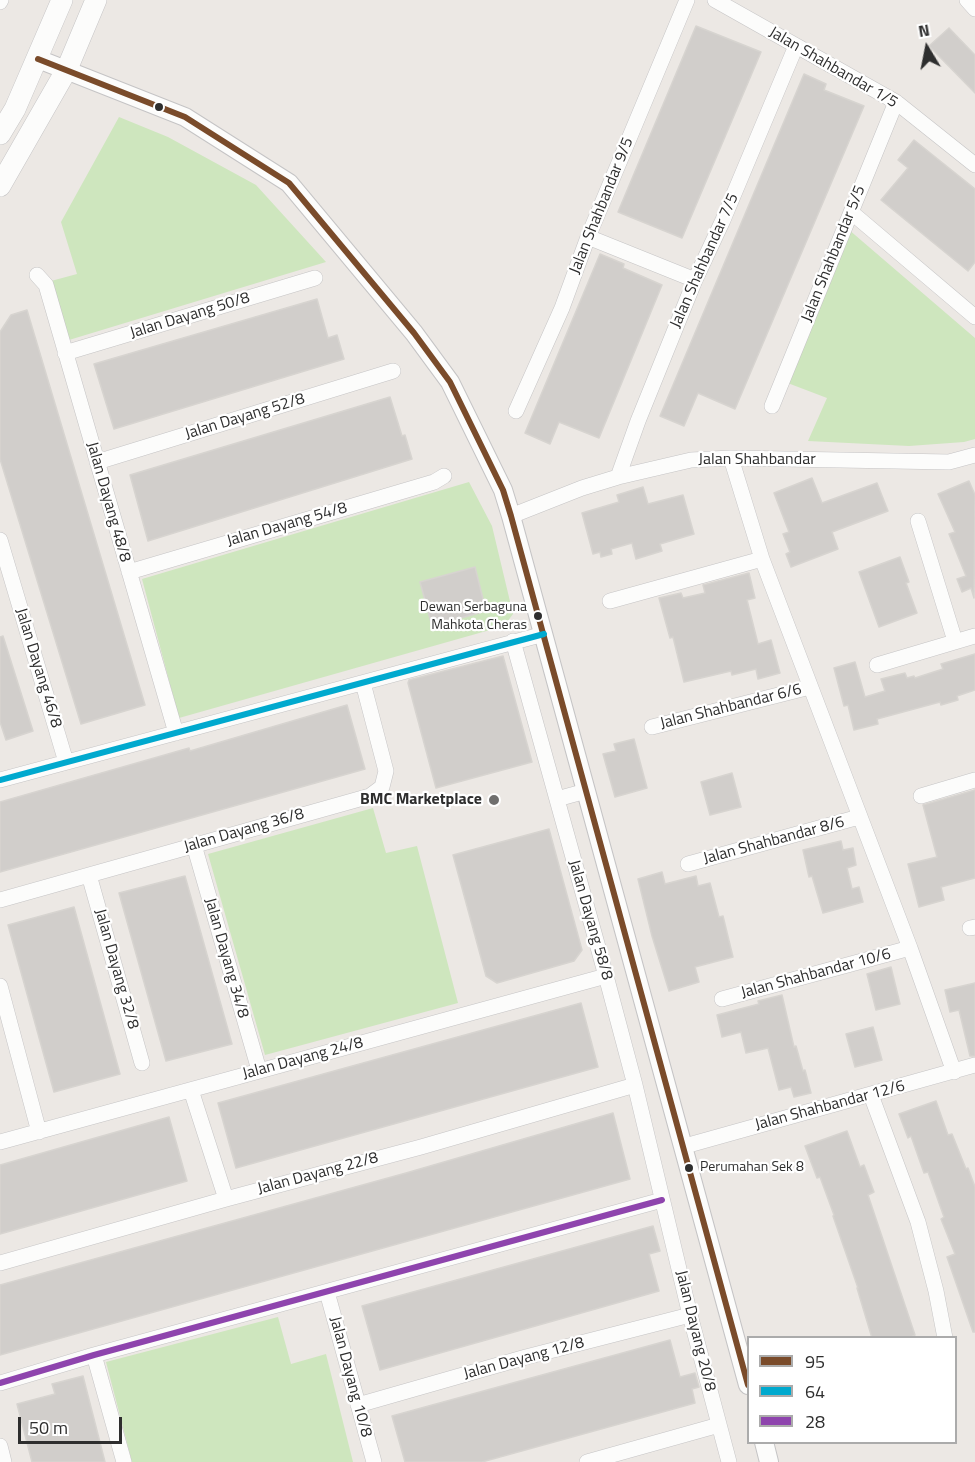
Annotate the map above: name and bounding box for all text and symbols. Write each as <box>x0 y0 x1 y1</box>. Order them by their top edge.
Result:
text: N <box>916 17 931 43</box>
north arrow <box>897 18 957 78</box>
street label: Jalan Shahbandar 1/5 <box>765 23 901 113</box>
unlabelled marker <box>153 101 165 113</box>
street label: Jalan Shahbandar 9/5 <box>566 135 638 277</box>
street label: Jalan Shahbandar 5/5 <box>798 183 870 325</box>
street label: Jalan Shahbandar 7/5 <box>667 191 743 331</box>
street label: Jalan Dayang 50/8 <box>128 289 252 343</box>
street label: Jalan Dayang 52/8 <box>183 390 307 444</box>
street label: Jalan Dayang 48/8 <box>82 440 134 564</box>
street label: Jalan Shahbandar <box>698 450 816 470</box>
street label: Jalan Dayang 54/8 <box>225 499 349 551</box>
place label: Dewan Serbaguna Mahkota Cheras <box>420 600 527 632</box>
street label: Jalan Dayang 46/8 <box>11 606 65 730</box>
marker: Dewan Serbaguna Mahkota Cheras <box>532 610 544 622</box>
street label: Jalan Shahbandar 6/6 <box>658 680 804 734</box>
place label: BMC Marketplace <box>360 790 482 810</box>
marker: BMC Marketplace <box>487 793 501 807</box>
street label: Jalan Dayang 36/8 <box>182 805 306 857</box>
street label: Jalan Shahbandar 8/6 <box>701 813 847 869</box>
street label: Jalan Dayang 58/8 <box>564 858 616 982</box>
street label: Jalan Dayang 34/8 <box>200 896 252 1020</box>
street label: Jalan Dayang 32/8 <box>90 907 142 1031</box>
street label: Jalan Shahbandar 10/6 <box>739 945 893 1003</box>
street label: Jalan Dayang 24/8 <box>241 1034 365 1084</box>
street label: Jalan Shahbandar 12/6 <box>753 1077 907 1135</box>
street label: Jalan Dayang 22/8 <box>256 1149 380 1199</box>
place label: Perumahan Sek 8 <box>700 1160 804 1176</box>
marker: Perumahan Sek 8 <box>683 1162 695 1174</box>
street label: Jalan Dayang 20/8 <box>671 1268 719 1394</box>
street label: Jalan Dayang 10/8 <box>325 1315 375 1439</box>
street label: Jalan Dayang 12/8 <box>462 1334 586 1384</box>
legend <box>747 1336 957 1444</box>
text: 95 <box>805 1348 825 1375</box>
text: 64 <box>805 1378 825 1405</box>
scale bar <box>21 1405 124 1443</box>
text: 28 <box>805 1408 825 1435</box>
text: 50 m <box>29 1414 68 1441</box>

